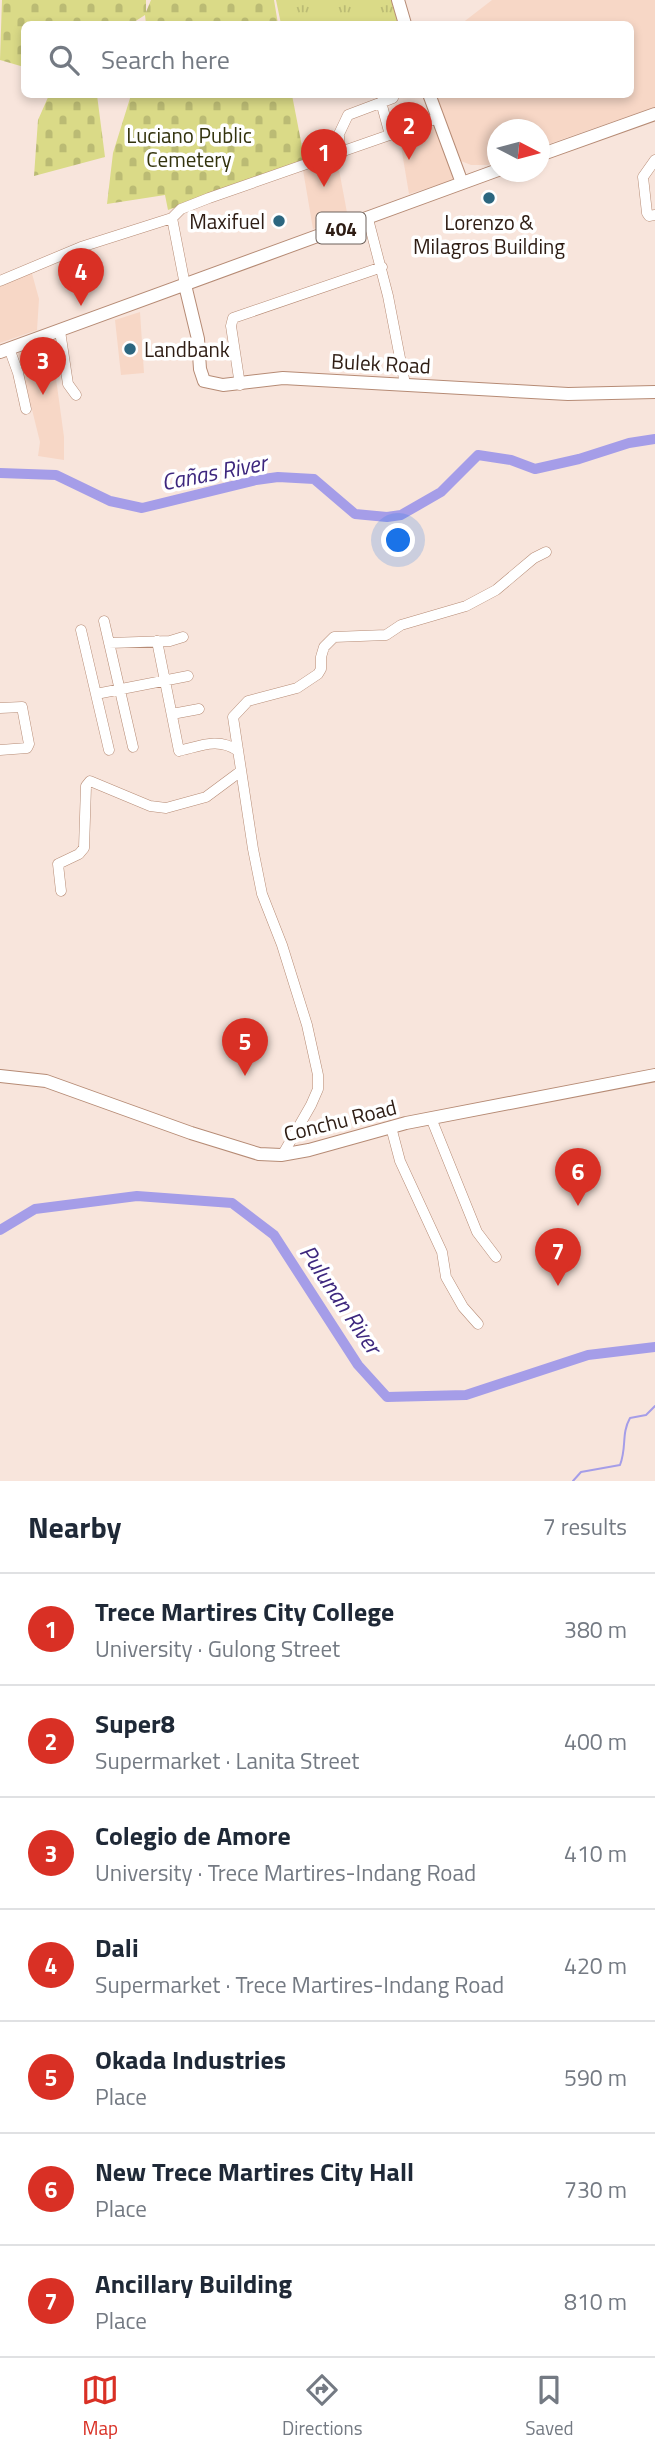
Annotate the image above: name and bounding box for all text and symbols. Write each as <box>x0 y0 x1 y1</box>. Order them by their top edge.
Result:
search box <box>21 21 634 98</box>
text: Search here <box>101 40 230 79</box>
icon: search <box>45 41 83 79</box>
pin: 2 <box>386 102 432 160</box>
park label: Luciano Public Cemetery <box>126 119 252 175</box>
north arrow <box>487 119 550 182</box>
pin: 1 <box>301 129 347 187</box>
marker: Lorenzo & Milagros Building <box>481 190 497 206</box>
place label: Maxifuel <box>189 205 265 237</box>
place label: Lorenzo & Milagros Building <box>413 206 565 262</box>
road number: 404 <box>316 212 366 244</box>
marker: Maxifuel <box>271 213 287 229</box>
pin: 4 <box>58 248 104 306</box>
place label: Landbank <box>144 333 230 365</box>
pin: 3 <box>20 337 66 395</box>
marker: Landbank <box>122 341 138 357</box>
street label: Bulek Road <box>330 344 432 382</box>
water label: Cañas River <box>158 444 272 499</box>
your location <box>381 523 415 557</box>
pin: 5 <box>222 1018 268 1076</box>
street label: Conchu Road <box>280 1091 400 1149</box>
pin: 6 <box>555 1148 601 1206</box>
pin: 7 <box>535 1228 581 1286</box>
water label: Pulunan River <box>291 1237 392 1363</box>
text: Nearby <box>28 1504 121 1550</box>
text: 7 results <box>543 1509 627 1544</box>
text: Trece Martires City College <box>95 1592 394 1631</box>
text: 1 <box>45 1612 57 1647</box>
text: 380 m <box>564 1612 627 1647</box>
text: University · Gulong Street <box>95 1631 340 1666</box>
text: Super8 <box>95 1704 175 1743</box>
text: 2 <box>45 1724 57 1759</box>
text: 400 m <box>564 1724 627 1759</box>
text: Supermarket · Lanita Street <box>95 1743 359 1778</box>
text: Colegio de Amore <box>95 1816 291 1855</box>
text: 3 <box>45 1836 57 1871</box>
text: 410 m <box>564 1836 627 1871</box>
text: University · Trece Martires-Indang Road <box>95 1855 476 1890</box>
text: Dali <box>95 1928 139 1967</box>
text: 4 <box>45 1948 57 1983</box>
text: 420 m <box>564 1948 627 1983</box>
text: Supermarket · Trece Martires-Indang Road <box>95 1967 504 2002</box>
text: Okada Industries <box>95 2040 286 2079</box>
text: 5 <box>45 2060 57 2095</box>
text: 590 m <box>564 2060 627 2095</box>
text: Place <box>95 2079 147 2114</box>
text: New Trece Martires City Hall <box>95 2152 414 2191</box>
text: 6 <box>45 2172 57 2207</box>
text: 730 m <box>564 2172 627 2207</box>
text: Place <box>95 2191 147 2226</box>
text: Ancillary Building <box>95 2264 292 2303</box>
text: 7 <box>45 2284 57 2319</box>
text: 810 m <box>564 2284 627 2319</box>
text: Place <box>95 2303 147 2338</box>
tab: Map <box>81 2371 119 2442</box>
tab: Directions <box>282 2371 363 2442</box>
tab: Saved <box>525 2371 574 2442</box>

